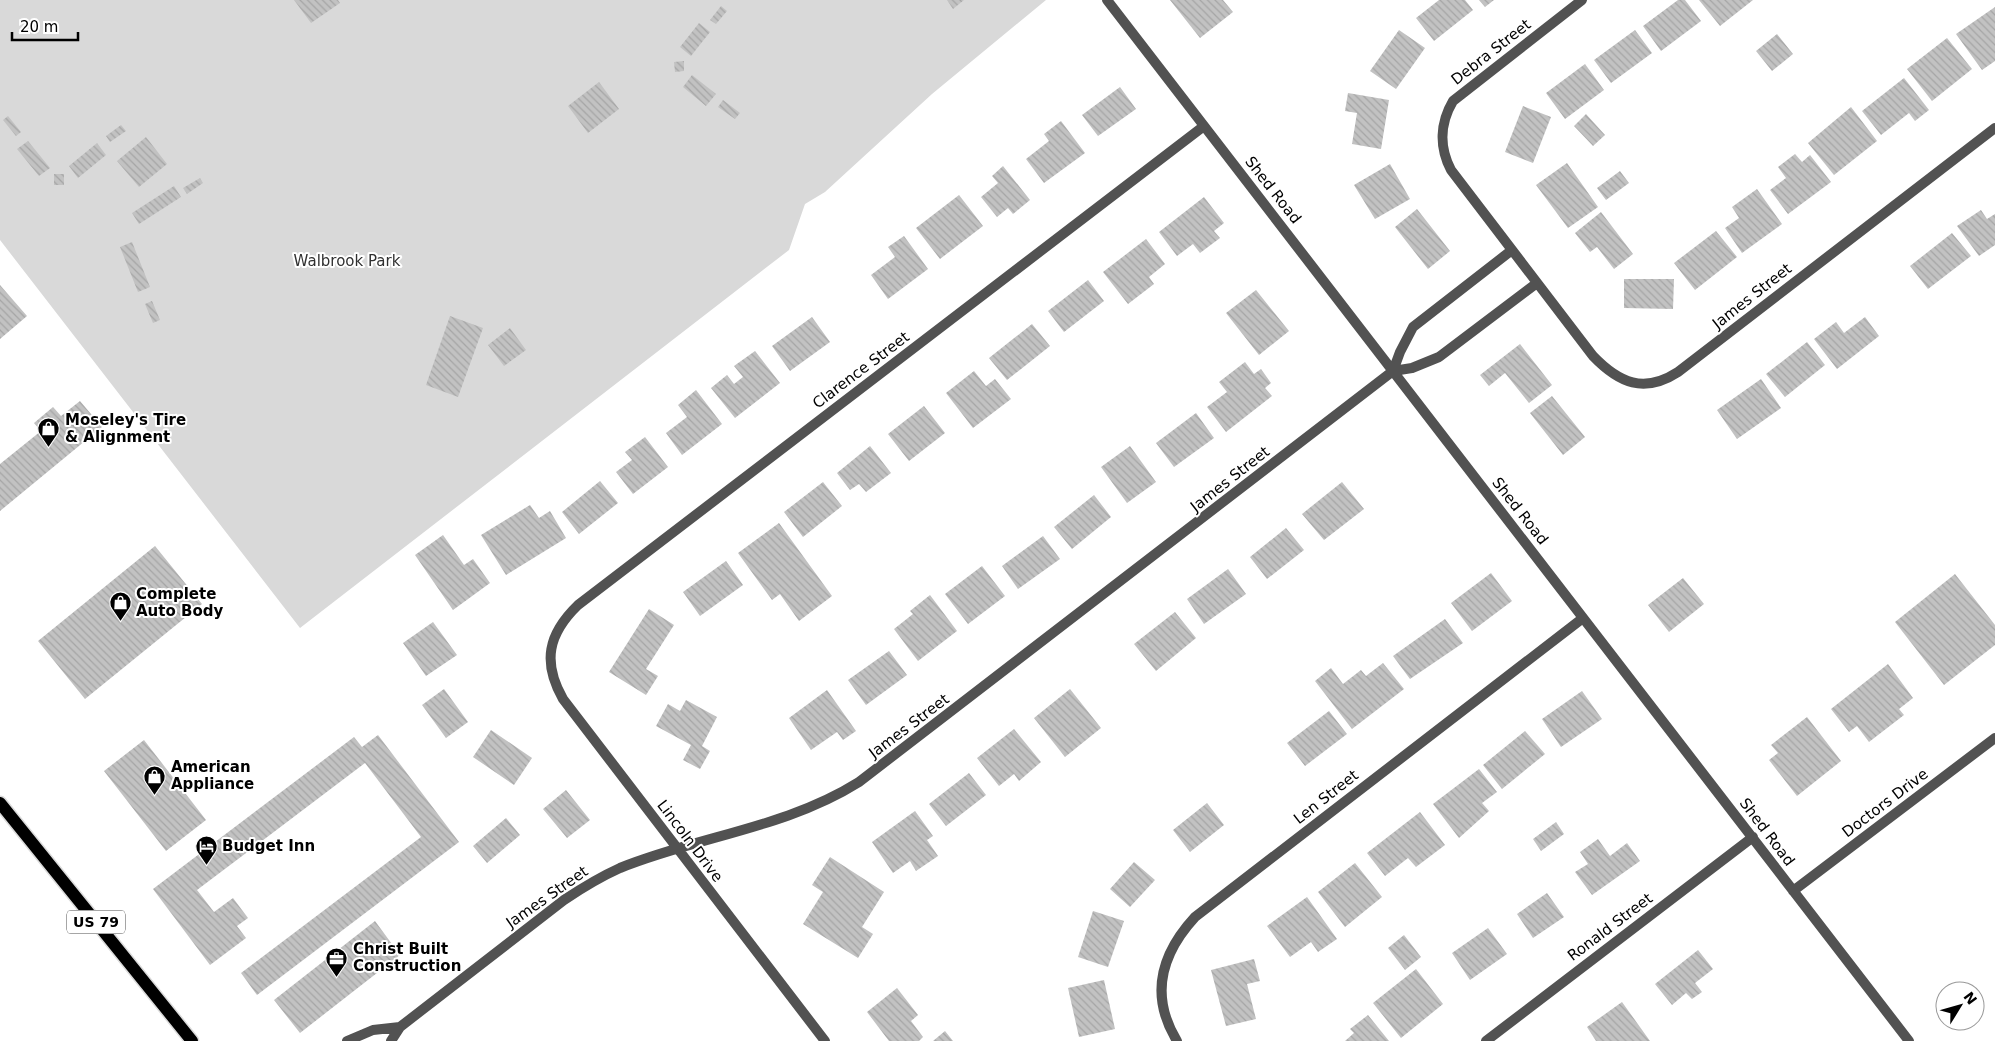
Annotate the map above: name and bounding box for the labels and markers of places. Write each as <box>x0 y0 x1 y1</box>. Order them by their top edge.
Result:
place label: Moseley's Tire & Alignment <box>65 411 186 446</box>
shop icon: Moseley's Tire & Alignment <box>37 417 61 448</box>
place label: Complete Auto Body <box>136 585 223 620</box>
shop icon: Complete Auto Body <box>108 591 132 622</box>
place label: American Appliance <box>171 758 254 793</box>
shop icon: American Appliance <box>143 764 167 795</box>
hotel icon: Budget Inn <box>194 834 218 865</box>
place label: Budget Inn <box>222 837 315 855</box>
place label: Christ Built Construction <box>353 940 461 975</box>
office icon: Christ Built Construction <box>325 946 349 977</box>

